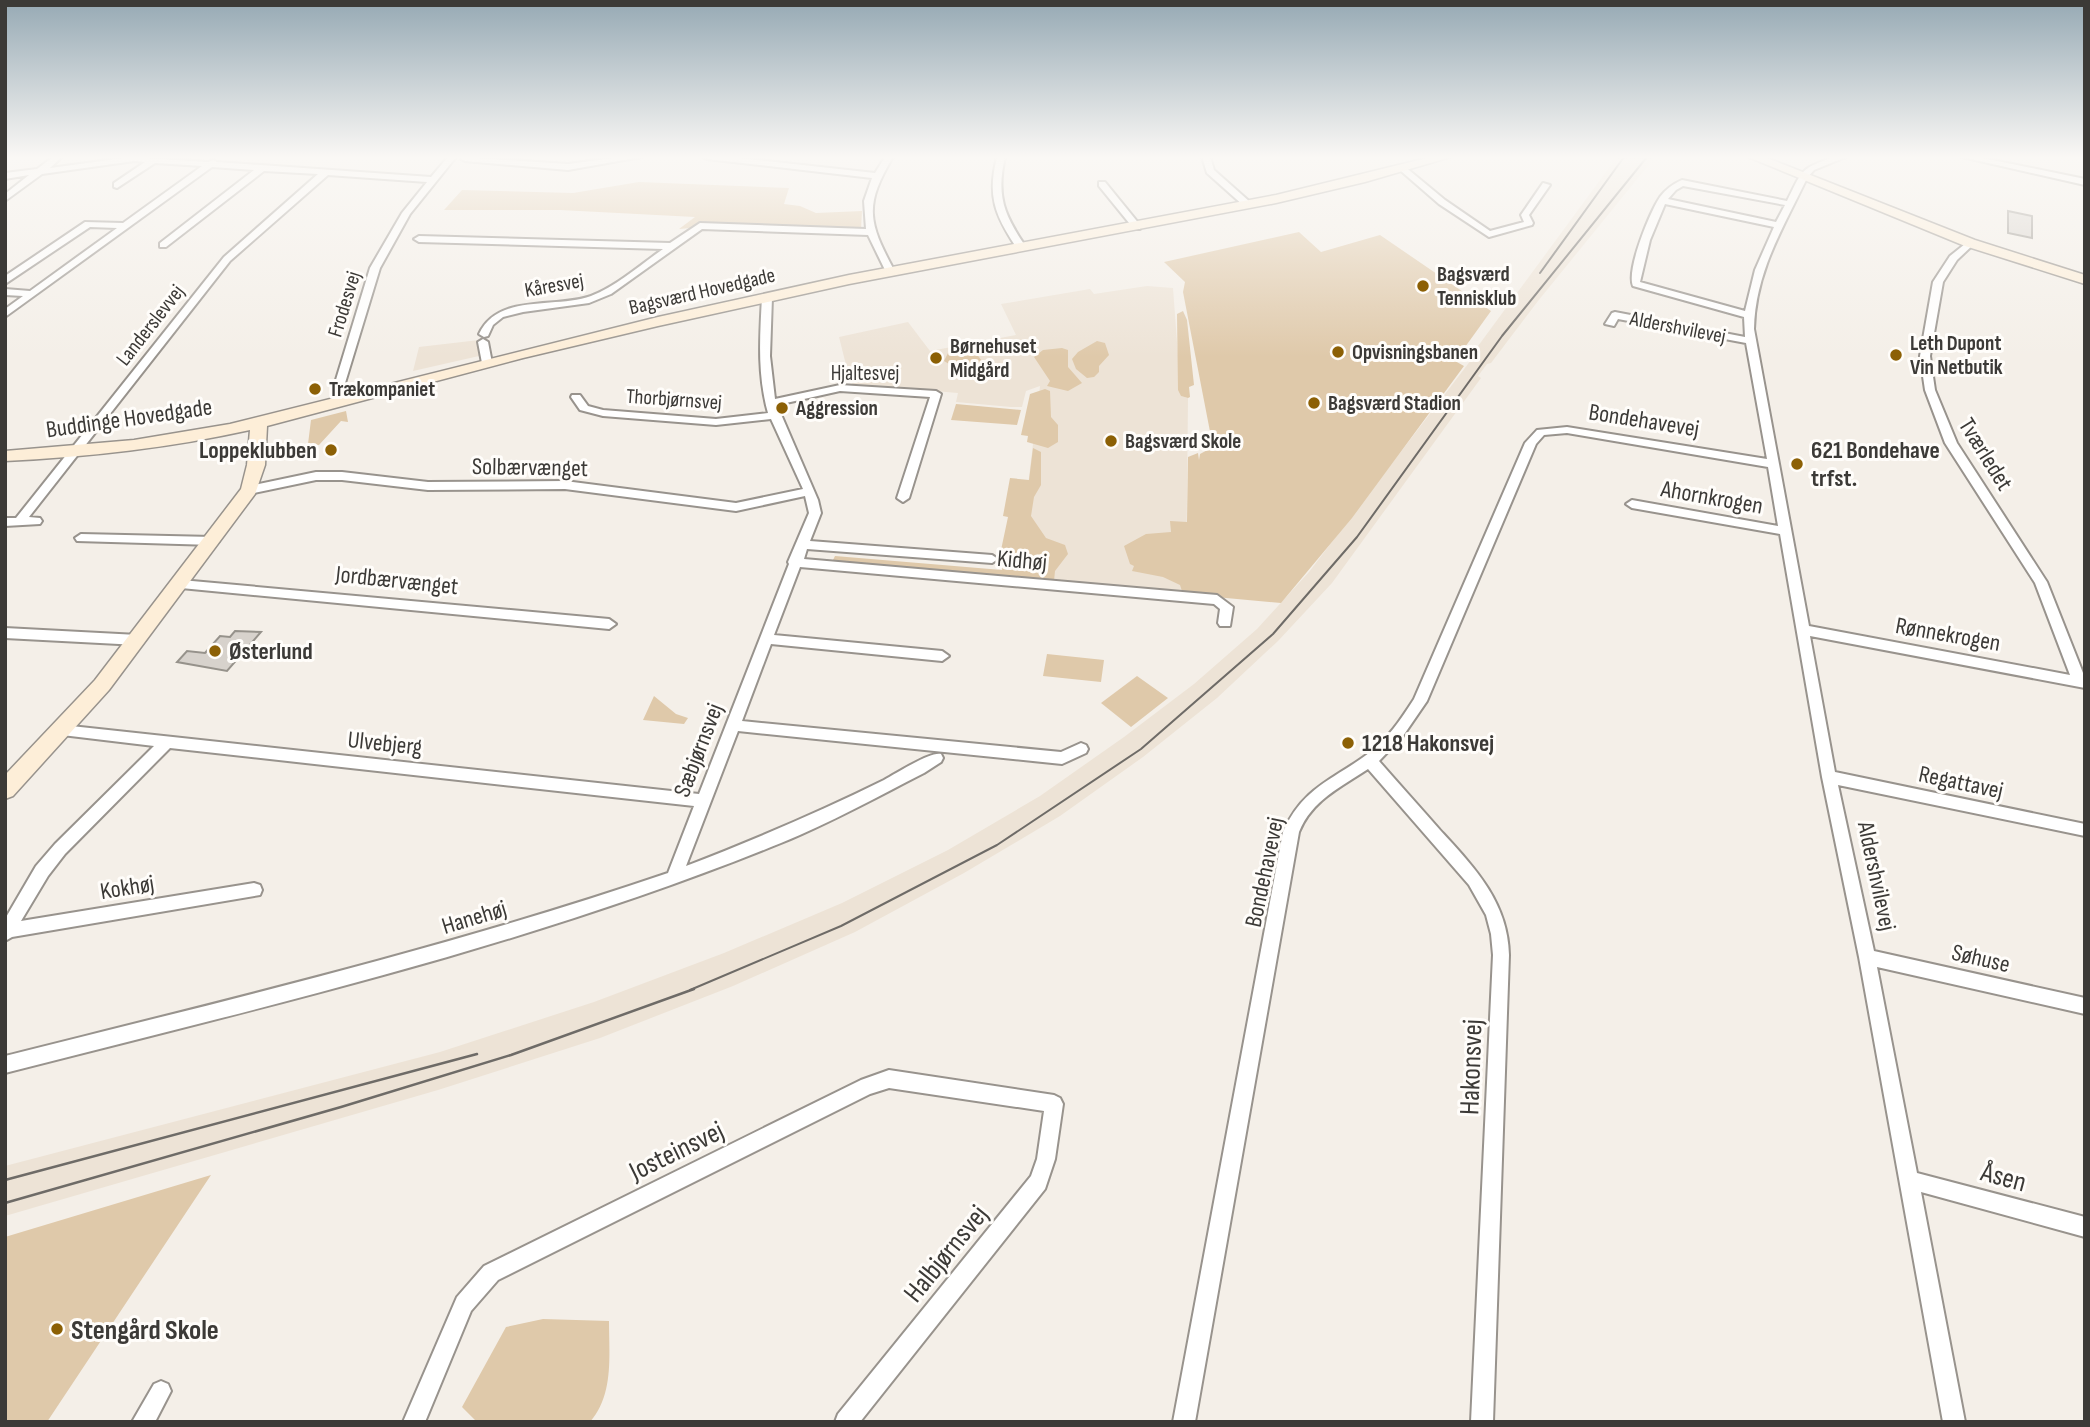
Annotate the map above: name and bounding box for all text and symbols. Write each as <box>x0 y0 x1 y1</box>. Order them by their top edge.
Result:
place label: Bagsværd Tennisklub <box>1437 262 1516 311</box>
street label: Bagsværd Hovedgade <box>627 263 778 320</box>
street label: Frodesvej <box>323 268 366 340</box>
street label: Kåresvej <box>523 268 585 303</box>
marker: Bagsværd Tennisklub <box>1415 278 1431 294</box>
street label: Landerslevvej <box>111 280 190 371</box>
street label: Aldershvilevej <box>1627 306 1728 349</box>
place label: Leth Dupont Vin Netbutik <box>1910 331 2003 380</box>
place label: Børnehuset Midgård <box>950 334 1036 383</box>
place label: Opvisningsbanen <box>1352 340 1478 365</box>
marker: Opvisningsbanen <box>1330 344 1346 360</box>
marker: Leth Dupont Vin Netbutik <box>1888 347 1904 363</box>
marker: Børnehuset Midgård <box>928 350 944 366</box>
street label: Hjaltesvej <box>831 361 899 386</box>
place label: Trækompaniet <box>329 377 435 402</box>
marker: Trækompaniet <box>307 381 323 397</box>
street label: Thorbjørnsvej <box>625 384 723 415</box>
place label: Bagsværd Stadion <box>1328 391 1461 416</box>
street label: Buddinge Hovedgade <box>44 392 214 444</box>
marker: Bagsværd Stadion <box>1306 395 1322 411</box>
place label: Aggression <box>795 396 878 421</box>
street label: Bondehavevej <box>1587 397 1701 444</box>
marker: Aggression <box>774 400 790 416</box>
street label: Tværledet <box>1952 413 2019 496</box>
place label: Bagsværd Skole <box>1125 429 1241 454</box>
marker: Bagsværd Skole <box>1103 433 1119 449</box>
place label: Loppeklubben <box>199 436 317 465</box>
place label: 621 Bondehave trfst. <box>1811 436 1940 493</box>
marker: Loppeklubben <box>323 442 339 458</box>
street label: Solbærvænget <box>472 452 588 483</box>
marker: 621 Bondehave trfst. <box>1789 456 1805 472</box>
street label: Ahornkrogen <box>1658 474 1765 521</box>
street label: Kidhøj <box>996 544 1048 577</box>
street label: Jordbærvænget <box>333 560 460 601</box>
street label: Rønnekrogen <box>1893 611 2003 658</box>
place label: Østerlund <box>229 637 313 666</box>
marker: Østerlund <box>207 643 223 659</box>
street label: Sæbjørnsvej <box>667 699 729 801</box>
street label: Ulvebjerg <box>346 725 424 762</box>
place label: 1218 Hakonsvej <box>1362 729 1494 758</box>
marker: 1218 Hakonsvej <box>1340 735 1356 751</box>
street label: Regattavej <box>1916 759 2006 806</box>
street label: Bondehavevej <box>1239 815 1290 930</box>
street label: Aldershvilevej <box>1851 818 1902 933</box>
street label: Kokhøj <box>98 869 156 906</box>
street label: Hanehøj <box>438 894 510 941</box>
street label: Søhuse <box>1949 938 2013 979</box>
street label: Hakonsvej <box>1453 1019 1490 1115</box>
street label: Josteinsvej <box>623 1114 729 1189</box>
street label: Åsen <box>1976 1155 2030 1199</box>
street label: Halbjørnsvej <box>897 1199 995 1309</box>
place label: Stengård Skole <box>71 1314 219 1347</box>
marker: Stengård Skole <box>49 1321 65 1337</box>

